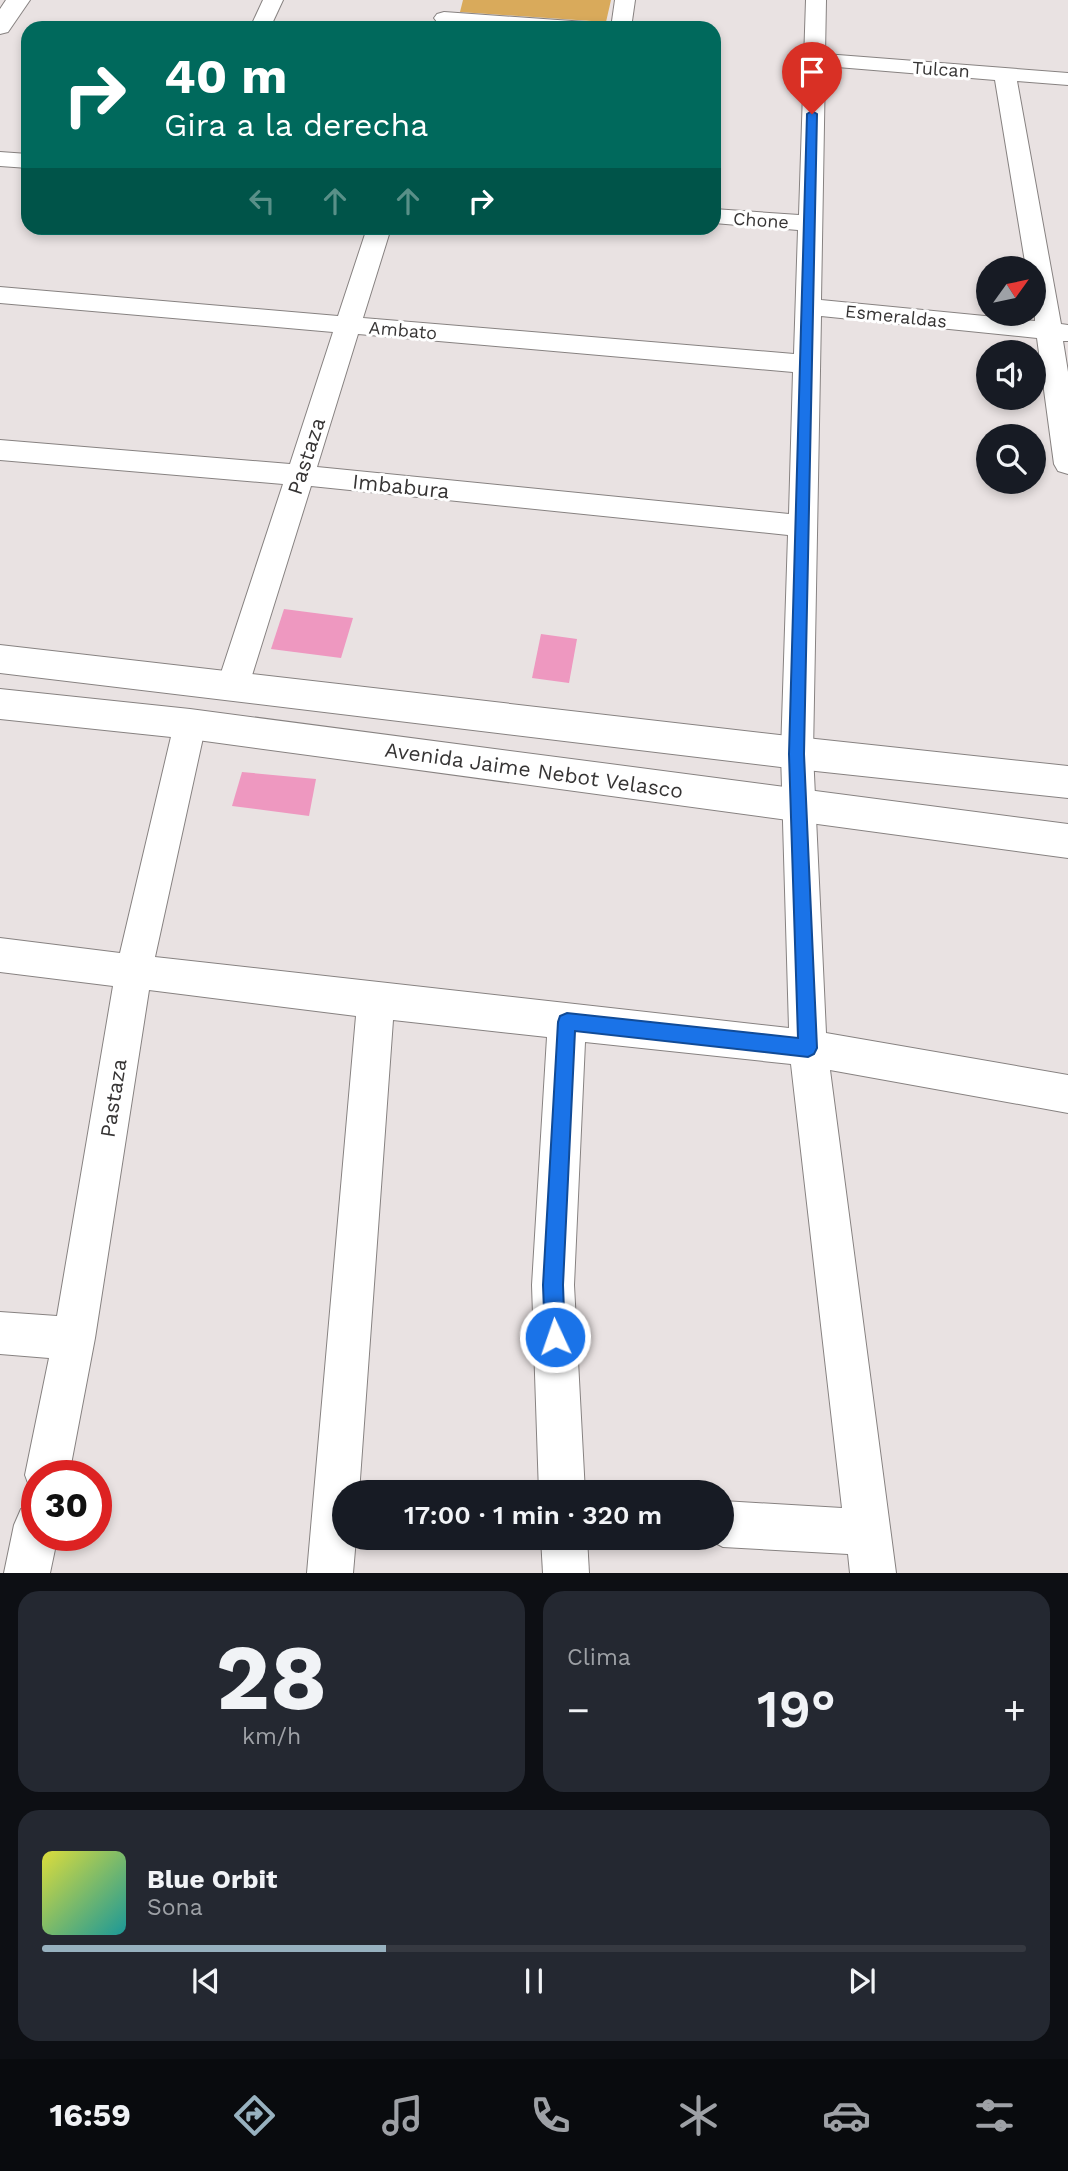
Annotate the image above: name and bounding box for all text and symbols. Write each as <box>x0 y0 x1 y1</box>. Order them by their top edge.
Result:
pin <box>782 42 842 114</box>
text: 40 m <box>164 47 287 105</box>
icon: right <box>49 49 140 140</box>
icon: arrive <box>793 53 831 91</box>
street label: Tulcan <box>911 57 971 81</box>
text: Gira a la derecha <box>164 106 428 144</box>
icon: left <box>243 182 281 220</box>
icon: ahead <box>316 182 354 220</box>
icon: ahead <box>389 182 427 220</box>
icon: right <box>462 182 500 220</box>
street label: Chone <box>732 208 790 232</box>
north arrow <box>976 256 1046 326</box>
map controls <box>976 256 1046 494</box>
street label: Esmeraldas <box>844 300 948 332</box>
street label: Ambato <box>368 317 438 343</box>
button: sound <box>976 340 1046 410</box>
street label: Pastaza <box>282 414 330 498</box>
button: search <box>976 424 1046 494</box>
street label: Imbabura <box>351 468 451 504</box>
street label: Avenida Jaime Nebot Velasco <box>383 737 685 803</box>
street label: Pastaza <box>94 1057 132 1139</box>
position arrow <box>518 1300 592 1374</box>
speed limit sign: 30 <box>21 1460 112 1551</box>
text: 17:00 · 1 min · 320 m <box>404 1500 662 1530</box>
text: 28 <box>216 1624 327 1731</box>
text: Clima <box>567 1644 631 1671</box>
text: 19° <box>757 1679 836 1740</box>
text: − <box>567 1688 590 1732</box>
text: + <box>1003 1688 1026 1732</box>
text: km/h <box>242 1723 301 1750</box>
text: Blue Orbit <box>147 1864 277 1894</box>
text: Sona <box>147 1894 203 1921</box>
icon: previous <box>187 1962 225 2000</box>
icon: pause <box>515 1962 553 2000</box>
icon: next <box>843 1962 881 2000</box>
icon: directions <box>230 2091 279 2140</box>
icon: music <box>378 2091 427 2140</box>
icon: phone <box>526 2091 575 2140</box>
icon: climate <box>674 2091 723 2140</box>
icon: car <box>822 2091 871 2140</box>
icon: filters <box>970 2091 1019 2140</box>
text: 16:59 <box>49 2096 131 2134</box>

